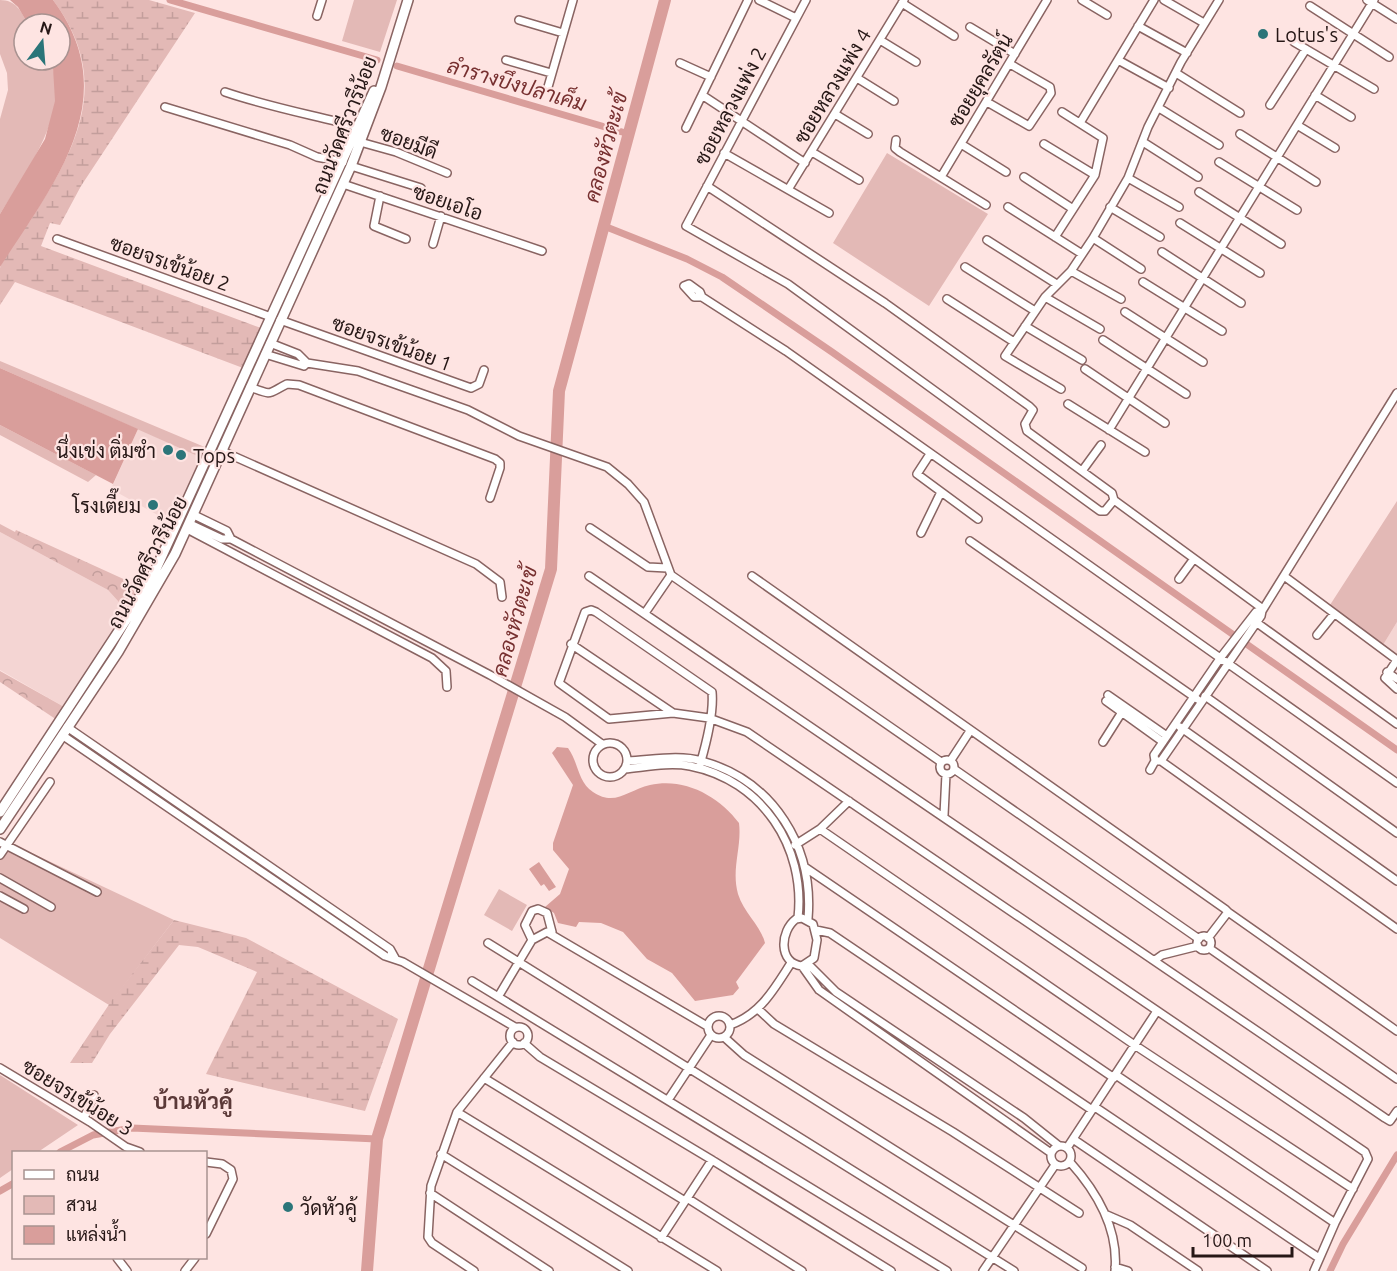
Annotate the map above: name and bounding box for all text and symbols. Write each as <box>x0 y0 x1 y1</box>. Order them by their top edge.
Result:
north arrow <box>12 12 72 72</box>
text: N <box>38 17 54 38</box>
place label: Lotus's <box>1275 23 1338 46</box>
street label: ซอยหลวงแพ่ง 4 <box>789 24 875 148</box>
marker: Lotus's <box>1256 27 1270 41</box>
street label: ซอยยุคลรัตน์ <box>941 28 1020 133</box>
street label: ซอยหลวงแพ่ง 2 <box>689 43 771 169</box>
water label: ลำรางบึงปลาเค็ม <box>445 51 590 115</box>
street label: ถนนวัดศรีวารีน้อย <box>306 52 381 197</box>
water label: คลองหัวตะเข้ <box>579 85 632 205</box>
street label: ซอยมีดี <box>377 120 441 163</box>
street label: ซอยเอโอ <box>410 178 486 225</box>
street label: ซอยจรเข้น้อย 2 <box>107 231 233 295</box>
street label: ซอยจรเข้น้อย 1 <box>329 311 455 375</box>
place label: นึ่งเข่ง ติ่มซำ <box>56 434 156 462</box>
marker: นึ่งเข่ง ติ่มซำ <box>161 443 175 457</box>
place label: Tops <box>193 444 235 467</box>
marker: Tops <box>174 448 188 462</box>
place label: โรงเตี๊ยม <box>72 488 141 517</box>
street label: ถนนวัดศรีวารีน้อย <box>102 491 192 632</box>
marker: โรงเตี๊ยม <box>146 498 160 512</box>
water label: คลองหัวตะเข้ <box>487 559 542 679</box>
street label: ซอยจรเข้น้อย 3 <box>18 1054 138 1140</box>
district label: บ้านหัวคู้ <box>153 1087 234 1117</box>
legend <box>12 1151 207 1259</box>
text: ถนน <box>66 1164 99 1184</box>
text: สวน <box>66 1194 97 1214</box>
place label: วัดหัวคู้ <box>300 1196 358 1223</box>
marker: วัดหัวคู้ <box>281 1200 295 1214</box>
text: แหล่งน้ำ <box>66 1219 127 1244</box>
scale bar <box>1193 1220 1292 1258</box>
text: 100 m <box>1202 1230 1252 1250</box>

